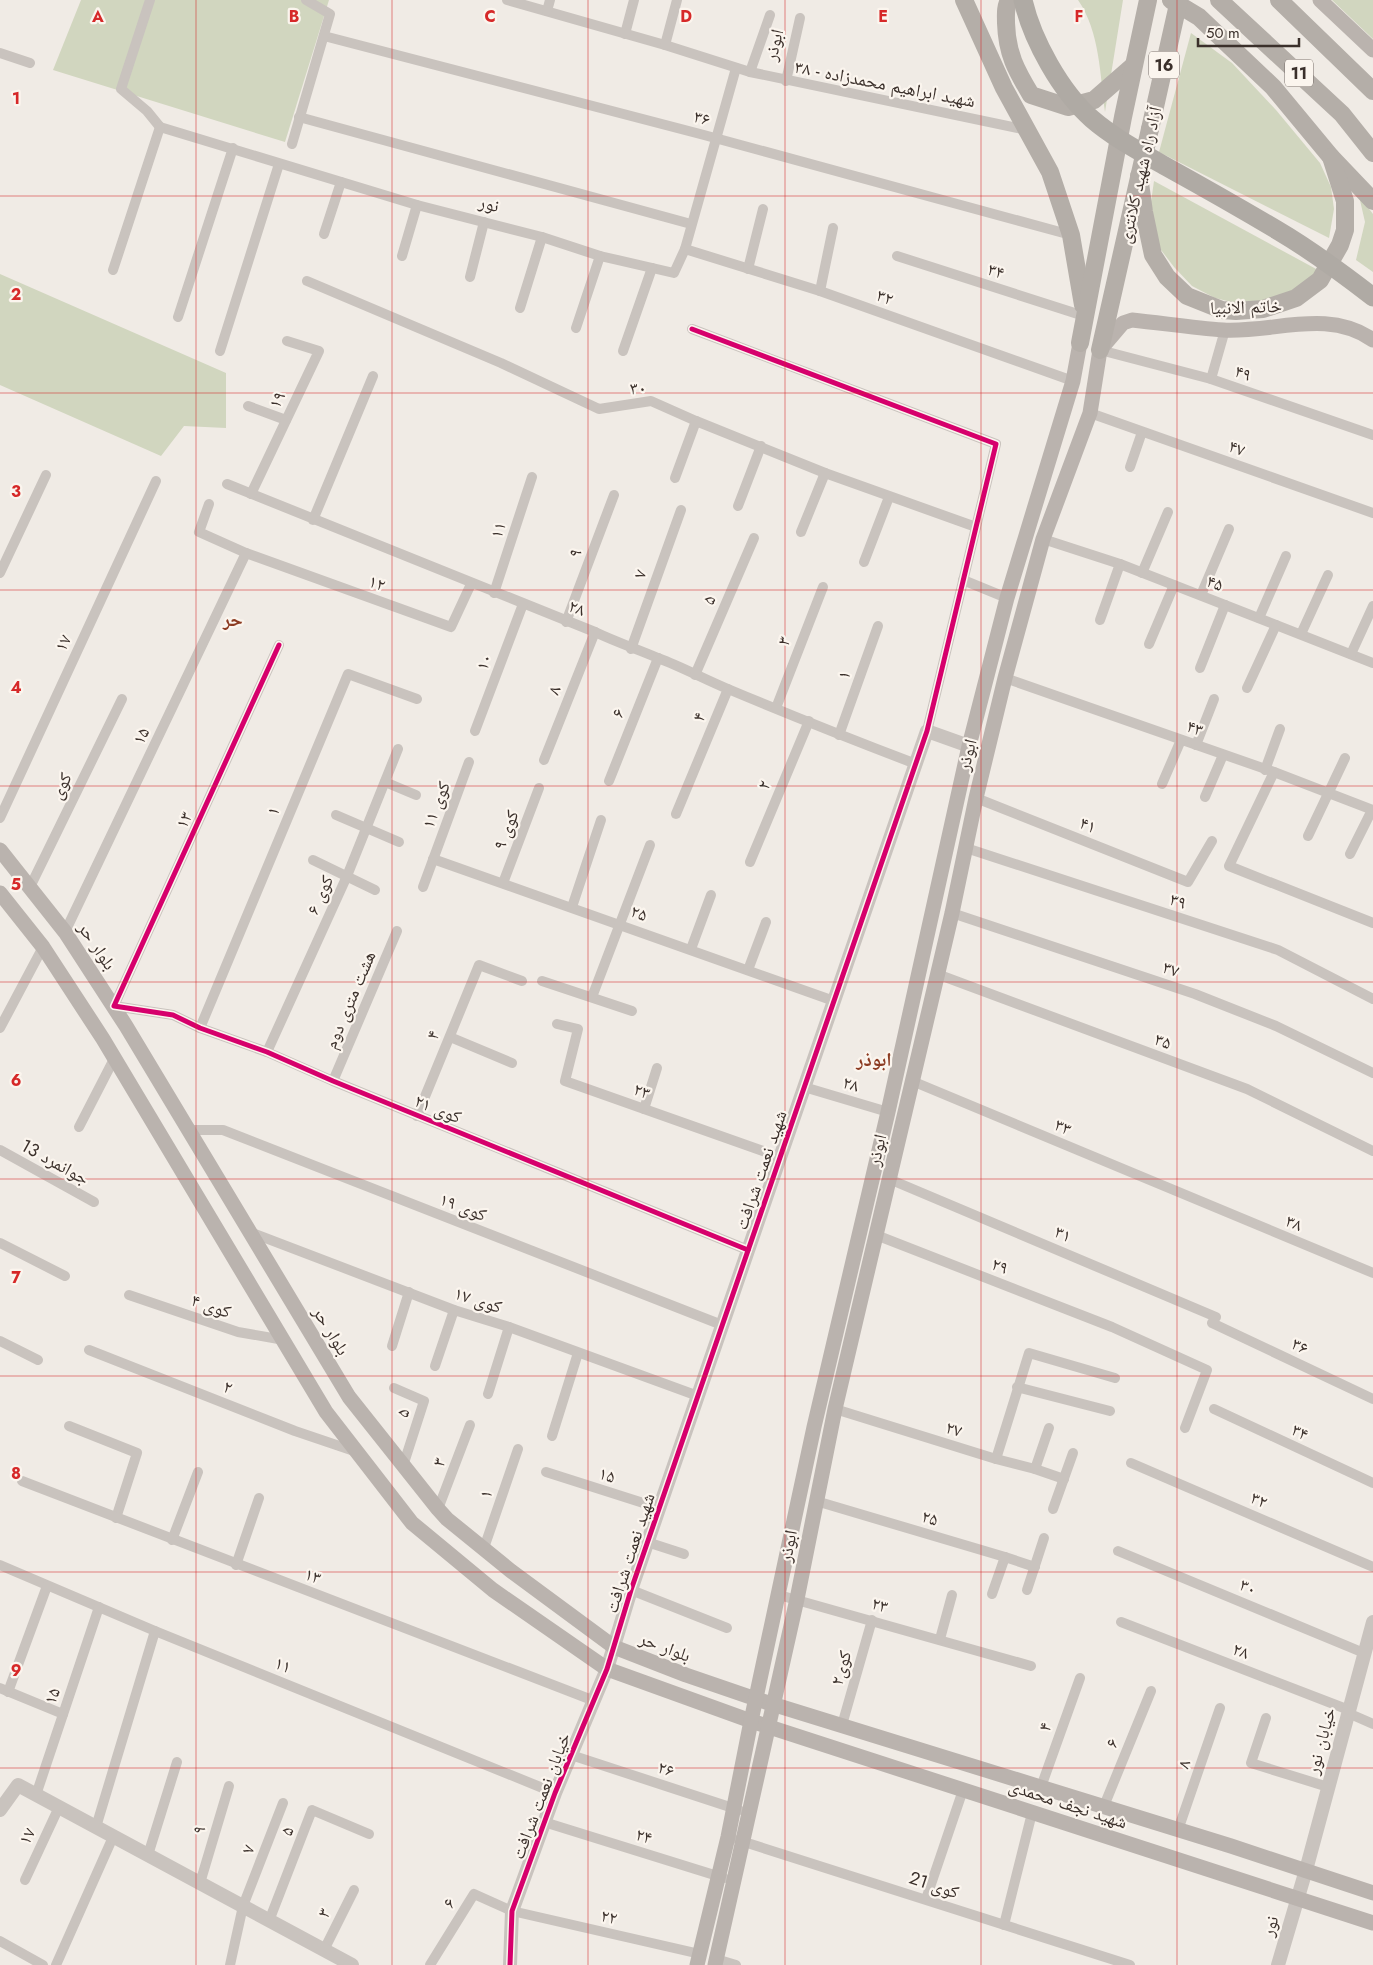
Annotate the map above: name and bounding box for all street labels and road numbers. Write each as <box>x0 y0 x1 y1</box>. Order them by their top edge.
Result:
street label: ابوذر <box>758 26 790 65</box>
road number: 16 <box>1149 52 1179 78</box>
street label: شهید ابراهیم محمدزاده - ۳۸ <box>793 54 977 114</box>
road number: 11 <box>1285 59 1313 86</box>
street label: ۳۶ <box>691 103 713 133</box>
street label: آزاد راه شهید کلانتری <box>1112 104 1168 246</box>
street label: نور <box>475 189 502 219</box>
street label: ۳۴ <box>984 256 1008 286</box>
street label: ۳۲ <box>873 282 897 312</box>
street label: خاتم الانبیا <box>1210 293 1282 321</box>
street label: ۴۹ <box>1231 358 1255 388</box>
street label: ۳۰ <box>629 374 647 402</box>
street label: ۱۹ <box>262 387 292 413</box>
street label: ۴۷ <box>1225 433 1249 463</box>
street label: ۱۱ <box>483 518 513 542</box>
street label: ۹ <box>561 545 589 561</box>
street label: ۷ <box>626 566 654 582</box>
street label: ۱۲ <box>365 568 389 598</box>
street label: ۴۵ <box>1203 568 1227 598</box>
street label: ۵ <box>695 591 723 609</box>
street label: ۲۸ <box>565 593 589 623</box>
street label: ۱۷ <box>48 630 78 656</box>
street label: ۳ <box>770 632 798 650</box>
street label: ۱۰ <box>469 650 499 674</box>
street label: ۱ <box>830 667 858 683</box>
street label: ۸ <box>540 682 568 698</box>
street label: ۶ <box>604 704 632 722</box>
street label: ۴ <box>685 708 713 726</box>
street label: ۴۳ <box>1183 713 1207 743</box>
street label: ۱۵ <box>126 723 156 749</box>
street label: ابوذر <box>950 736 983 775</box>
street label: کوی <box>43 768 79 804</box>
street label: ۲ <box>750 776 778 794</box>
street label: کوی ۱۱ <box>415 777 457 832</box>
street label: ۱ <box>259 802 287 820</box>
street label: کوی ۹ <box>487 806 526 854</box>
street label: ۱۳ <box>169 807 199 833</box>
street label: ۴۱ <box>1076 810 1100 840</box>
street label: کوی ۶ <box>300 871 340 919</box>
street label: ۳۹ <box>1166 886 1190 916</box>
street label: ۲۵ <box>627 898 651 928</box>
street label: بلوار حر <box>71 916 123 975</box>
street label: هشت متری دوم <box>318 947 382 1053</box>
street label: ۳۷ <box>1159 954 1183 984</box>
street label: ۴ <box>419 1026 447 1044</box>
street label: ۳۵ <box>1151 1026 1175 1056</box>
street label: ۲۸ <box>839 1069 863 1099</box>
street label: ۲۳ <box>630 1076 654 1106</box>
street label: کوی ۲۱ <box>411 1088 466 1130</box>
street label: شهید نعمت شرافت <box>728 1107 794 1233</box>
street label: ۳۳ <box>1050 1112 1076 1142</box>
street label: ابوذر <box>861 1131 893 1170</box>
street label: جوانمرد 13 <box>16 1133 94 1191</box>
street label: کوی ۱۹ <box>436 1186 491 1228</box>
street label: ۳۸ <box>1282 1208 1306 1238</box>
street label: ۳۱ <box>1050 1219 1076 1249</box>
street label: ۲۹ <box>988 1251 1012 1281</box>
street label: کوی ۱۷ <box>451 1280 506 1320</box>
street label: کوی ۴ <box>188 1287 235 1325</box>
street label: بلوار حر <box>306 1301 356 1361</box>
street label: ۳۶ <box>1287 1331 1313 1361</box>
street label: ۲ <box>220 1373 236 1401</box>
street label: ۵ <box>389 1405 417 1421</box>
street label: ۲۷ <box>942 1414 966 1444</box>
street label: ۳۴ <box>1287 1417 1313 1447</box>
street label: ۳ <box>425 1454 453 1470</box>
street label: ۱۵ <box>595 1460 619 1490</box>
street label: ۳۲ <box>1246 1485 1272 1515</box>
street label: ۱ <box>472 1486 500 1502</box>
street label: شهید نعمت شرافت <box>598 1490 662 1616</box>
street label: ۲۵ <box>919 1503 941 1533</box>
street label: ابوذر <box>772 1528 804 1565</box>
street label: ۱۳ <box>301 1561 325 1591</box>
street label: ۳۰ <box>1235 1572 1261 1602</box>
street label: ۲۳ <box>869 1590 891 1620</box>
street label: بلوار حر <box>635 1625 695 1669</box>
street label: ۲۸ <box>1229 1636 1253 1666</box>
street label: کوی۲ <box>824 1647 858 1688</box>
street label: ۱۱ <box>271 1650 295 1680</box>
street label: ۱۵ <box>37 1684 67 1708</box>
street label: خیابان نور <box>1299 1705 1342 1778</box>
street label: ۴ <box>1031 1719 1059 1735</box>
street label: خیابان نعمت شرافت <box>505 1729 577 1863</box>
street label: ۶ <box>1098 1734 1126 1752</box>
street label: ۲۶ <box>654 1754 678 1784</box>
street label: ۸ <box>1170 1756 1198 1772</box>
street label: شهید نجف محمدی <box>1005 1773 1131 1835</box>
street label: ۲۴ <box>632 1821 656 1851</box>
street label: ۹ <box>185 1822 213 1838</box>
street label: ۱۷ <box>12 1823 42 1849</box>
street label: ۵ <box>273 1823 301 1839</box>
street label: ۷ <box>234 1841 262 1857</box>
street label: کوی 21 <box>906 1865 963 1905</box>
street label: ۶ <box>436 1893 462 1913</box>
street label: ۳ <box>311 1903 337 1923</box>
street label: ۲۲ <box>598 1903 620 1931</box>
street label: نور <box>1254 1913 1285 1940</box>

